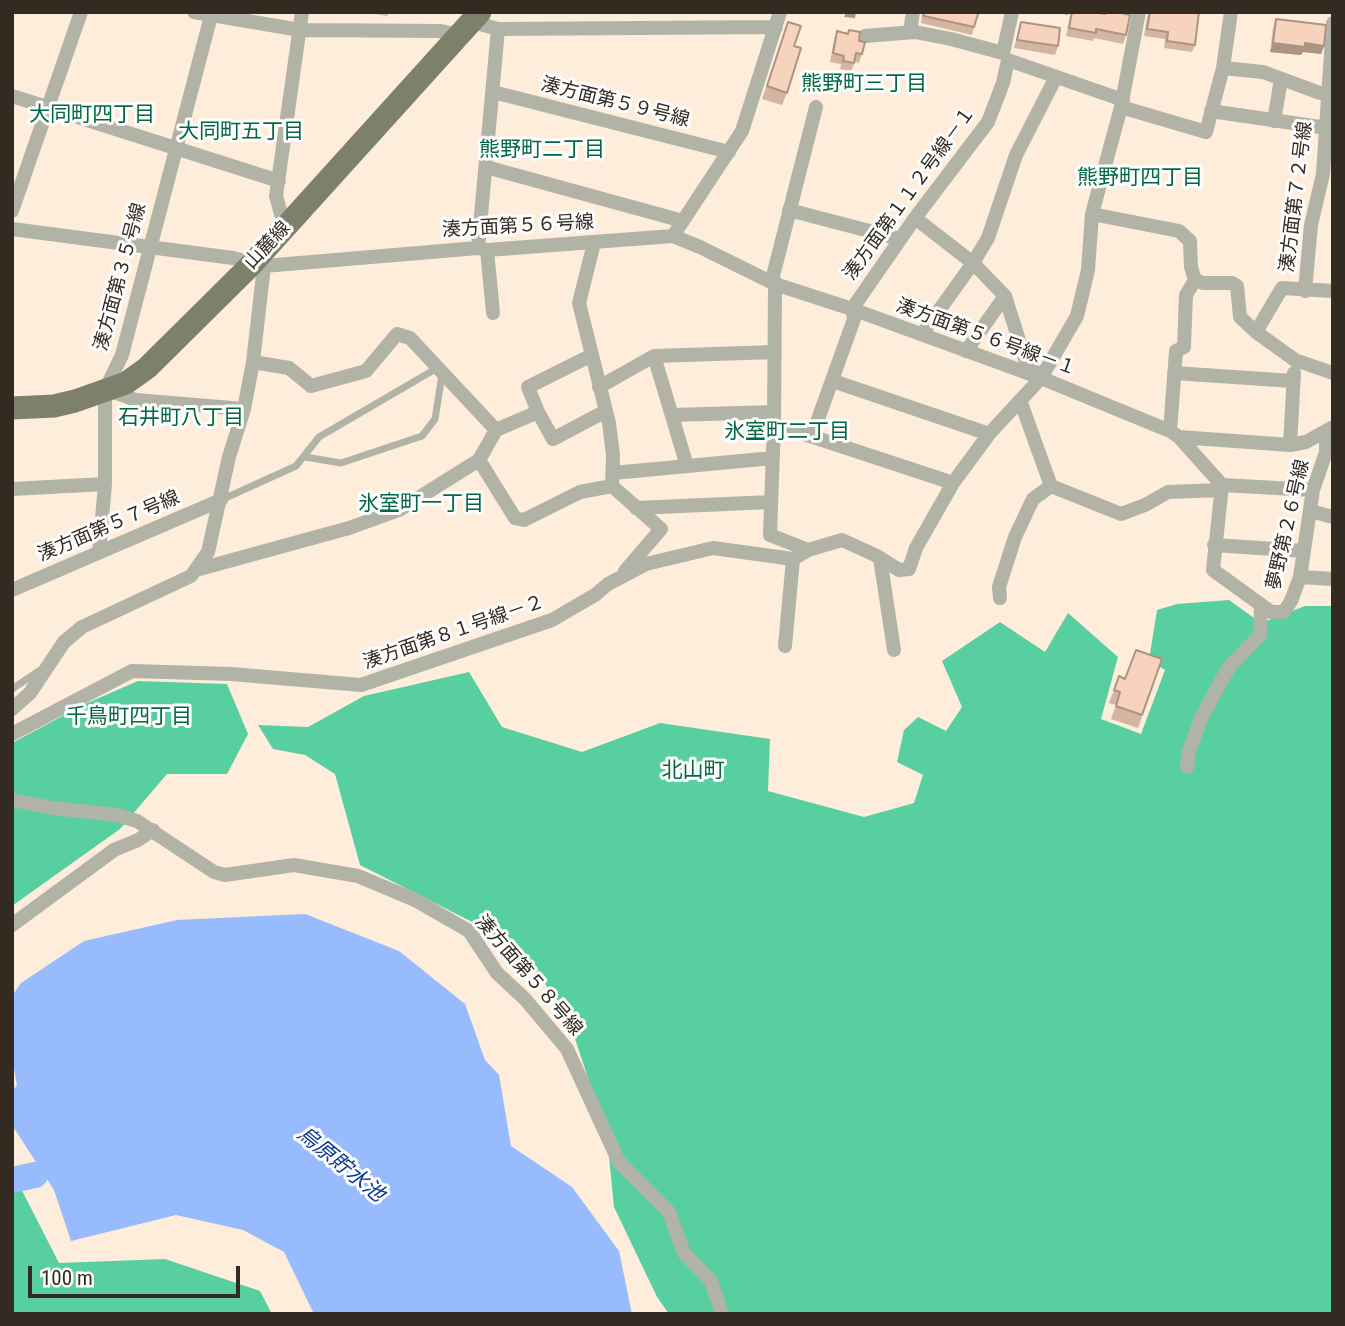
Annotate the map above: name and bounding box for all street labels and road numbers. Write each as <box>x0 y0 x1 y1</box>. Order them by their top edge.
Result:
street label: 湊方面第５９号線 <box>538 74 692 132</box>
street label: 湊方面第１１２号線－１ <box>839 103 981 285</box>
street label: 湊方面第７２号線 <box>1276 120 1318 274</box>
street label: 湊方面第３５号線 <box>90 201 152 353</box>
street label: 湊方面第５６号線 <box>442 212 594 242</box>
street label: 山麓線 <box>240 217 296 275</box>
street label: 湊方面第５６号線－１ <box>893 295 1079 381</box>
street label: 夢野第２６号線 <box>1263 458 1315 592</box>
street label: 湊方面第５７号線 <box>35 487 183 567</box>
street label: 湊方面第８１号線－２ <box>360 591 548 675</box>
street label: 湊方面第５８号線 <box>470 911 586 1041</box>

